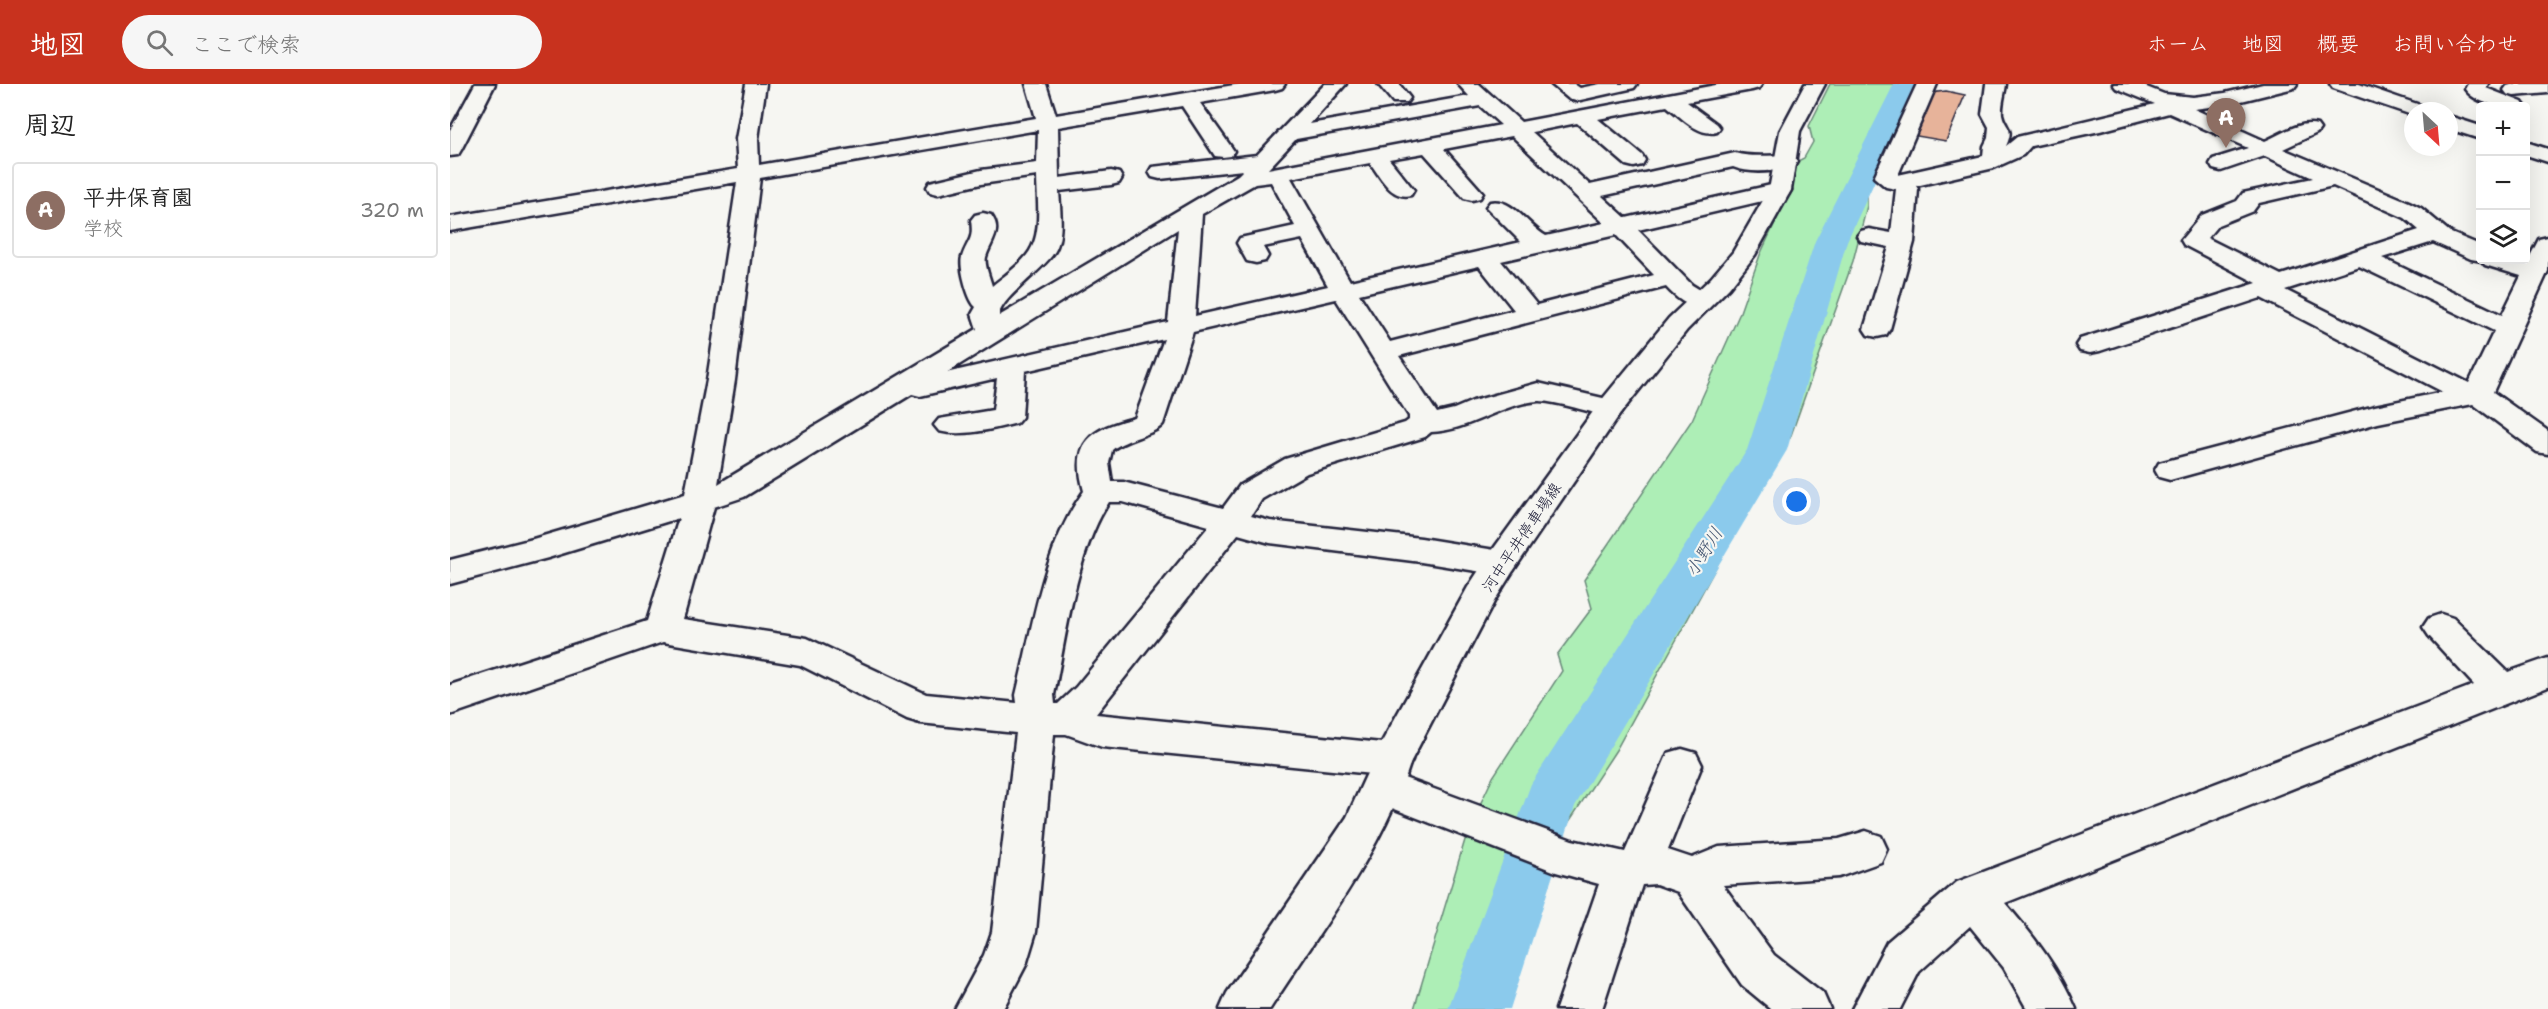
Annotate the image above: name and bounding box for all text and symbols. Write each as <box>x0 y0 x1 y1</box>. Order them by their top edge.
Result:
search box <box>122 15 542 69</box>
text: 地図 <box>30 25 86 63</box>
icon: search <box>143 26 176 59</box>
text: ここで検索 <box>191 30 301 59</box>
text: ホーム <box>2147 30 2209 58</box>
text: 地図 <box>2242 30 2284 58</box>
text: 概要 <box>2317 30 2359 58</box>
text: お問い合わせ <box>2392 30 2518 58</box>
pin: A <box>2206 98 2246 148</box>
north arrow <box>2404 102 2458 156</box>
map controls <box>2476 102 2530 264</box>
button: + <box>2476 102 2530 156</box>
text: 周辺 <box>24 107 76 142</box>
button: − <box>2476 156 2530 210</box>
text: 平井保育園 <box>83 183 193 212</box>
text: A <box>38 197 53 223</box>
text: 320 m <box>360 197 424 223</box>
button: layers <box>2476 210 2530 264</box>
text: 学校 <box>83 215 123 241</box>
street label: 河中平井停車場線 <box>1477 478 1566 596</box>
your location <box>1782 487 1811 516</box>
water label: 小野川 <box>1680 523 1728 581</box>

